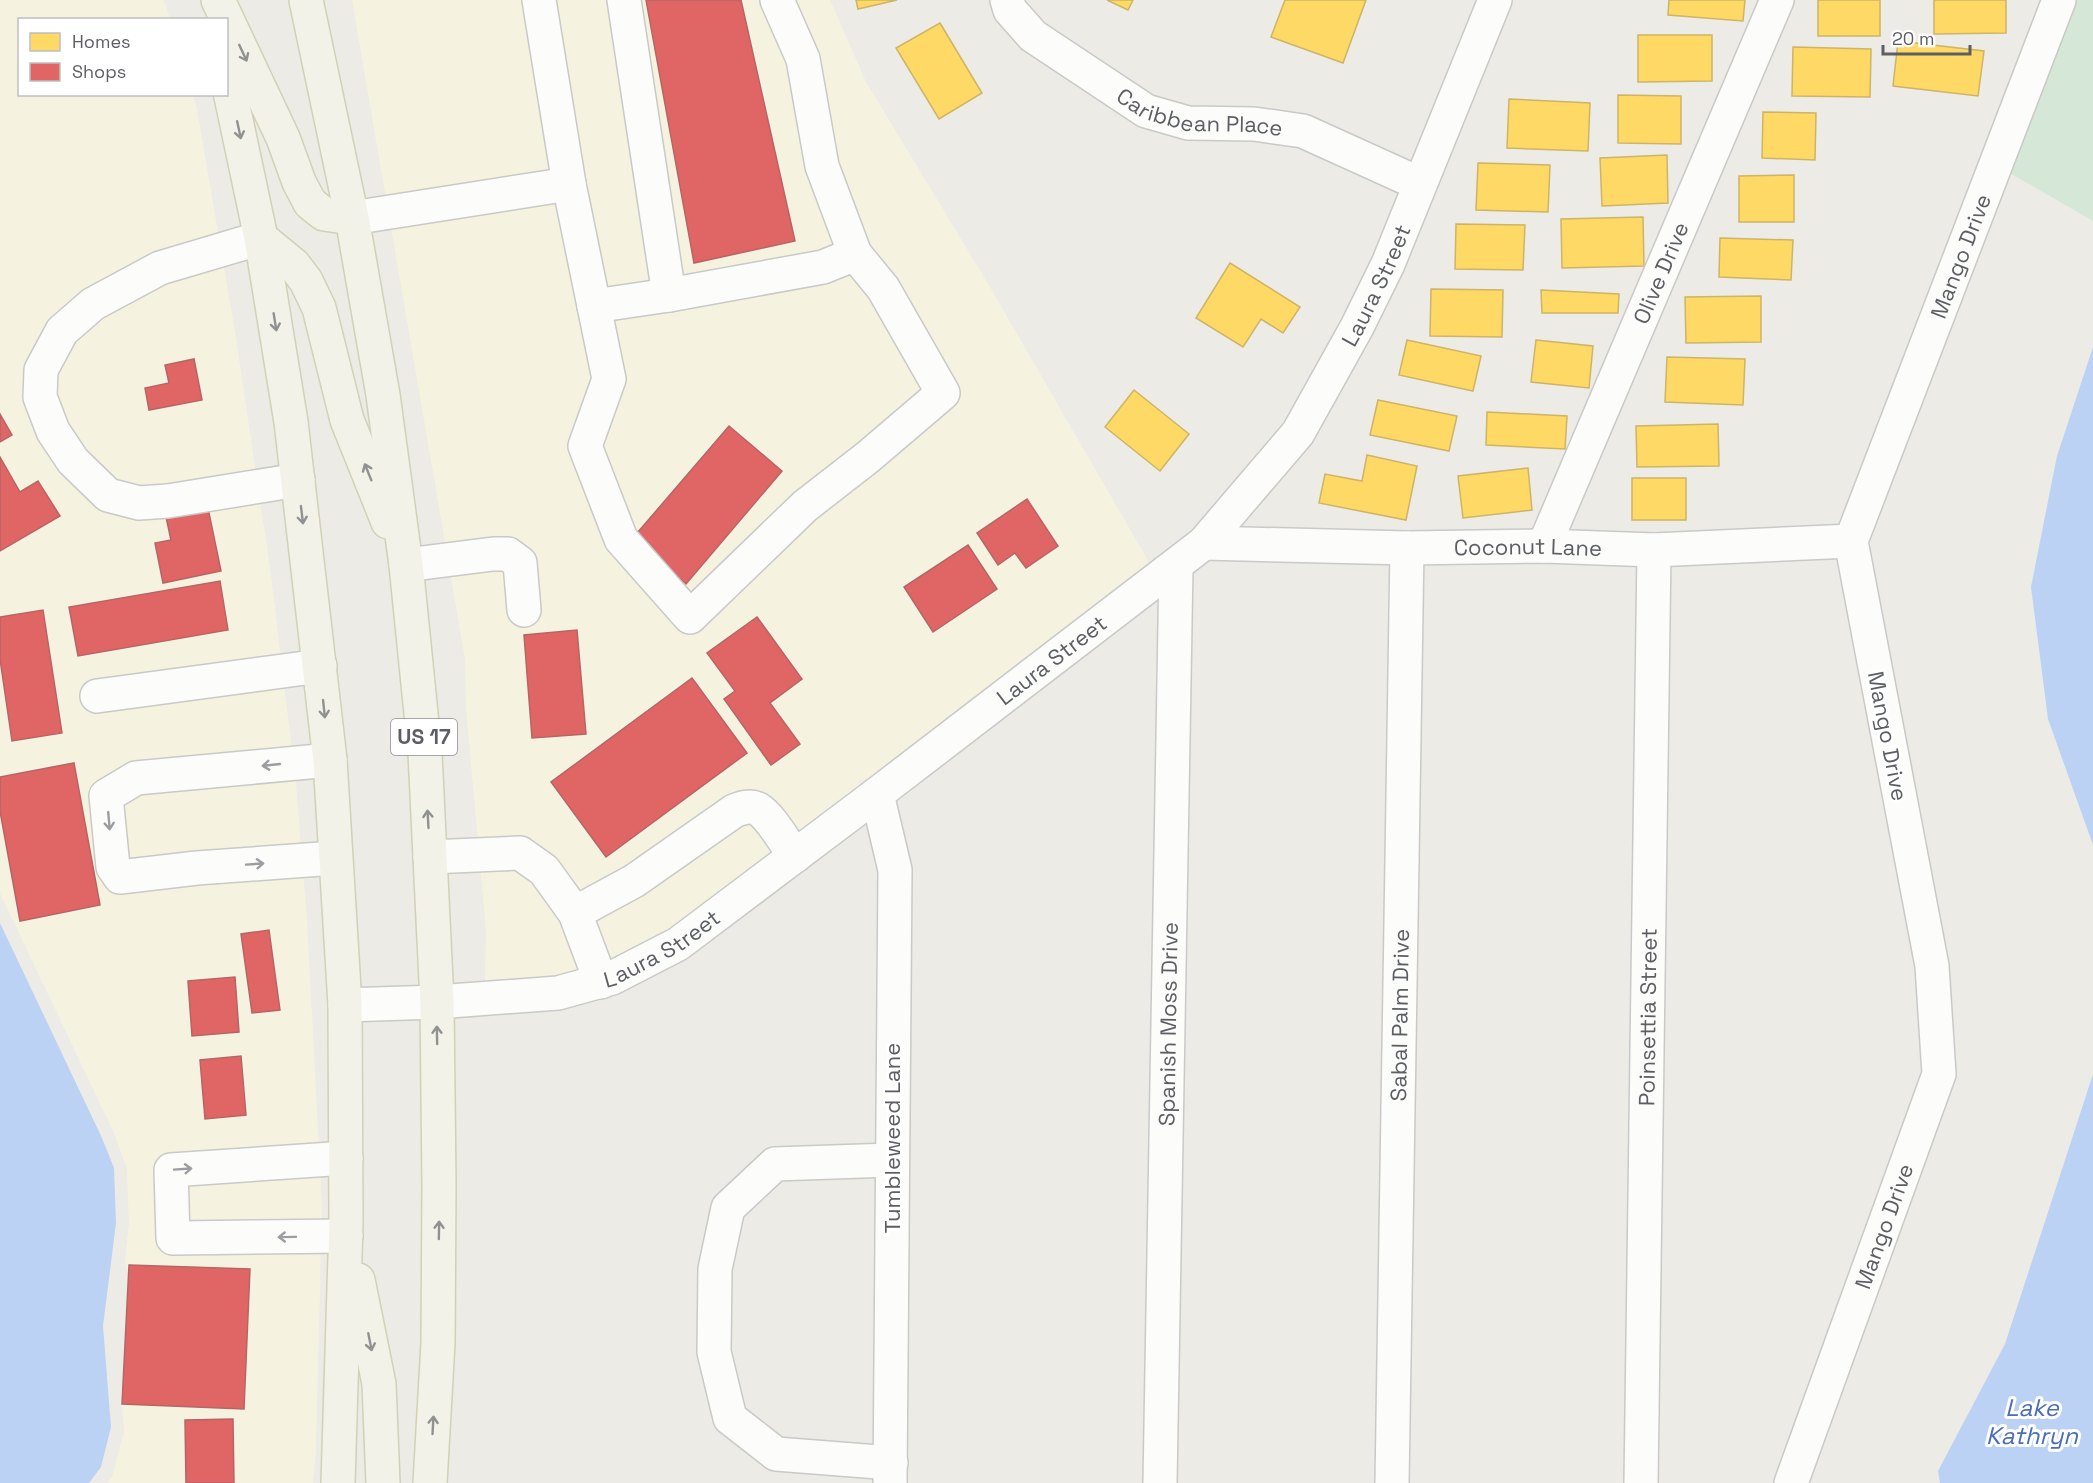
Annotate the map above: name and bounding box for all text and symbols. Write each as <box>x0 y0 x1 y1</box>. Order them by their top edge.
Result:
legend <box>18 18 228 96</box>
scale bar <box>1883 18 1970 56</box>
text: 20 m <box>1892 27 1935 50</box>
text: Homes <box>72 30 131 53</box>
one-way arrow <box>237 43 249 61</box>
text: Shops <box>72 60 126 83</box>
street label: Caribbean Place <box>1111 82 1285 142</box>
one-way arrow <box>234 120 245 139</box>
street label: Mango Drive <box>1924 190 1997 322</box>
street label: Olive Drive <box>1626 218 1695 328</box>
street label: Laura Street <box>1335 220 1417 351</box>
one-way arrow <box>269 311 280 331</box>
one-way arrow <box>362 463 373 482</box>
one-way arrow <box>297 504 308 524</box>
street label: Coconut Lane <box>1454 532 1603 562</box>
street label: Laura Street <box>991 609 1112 711</box>
street label: Mango Drive <box>1862 669 1914 803</box>
one-way arrow <box>319 698 330 718</box>
road number: US 17 <box>391 719 457 755</box>
one-way arrow <box>262 760 282 771</box>
one-way arrow <box>423 809 434 829</box>
one-way arrow <box>104 810 115 830</box>
one-way arrow <box>245 858 265 869</box>
street label: Laura Street <box>600 903 726 994</box>
street label: Spanish Moss Drive <box>1152 922 1184 1126</box>
street label: Poinsettia Street <box>1632 928 1663 1106</box>
street label: Sabal Palm Drive <box>1384 929 1415 1101</box>
one-way arrow <box>431 1025 443 1045</box>
street label: Tumbleweed Lane <box>878 1043 906 1233</box>
street label: Mango Drive <box>1848 1160 1919 1293</box>
one-way arrow <box>173 1163 192 1174</box>
one-way arrow <box>433 1220 445 1240</box>
one-way arrow <box>278 1231 298 1243</box>
one-way arrow <box>365 1331 376 1351</box>
water label: Lake Kathryn <box>1986 1392 2079 1451</box>
one-way arrow <box>428 1415 439 1435</box>

